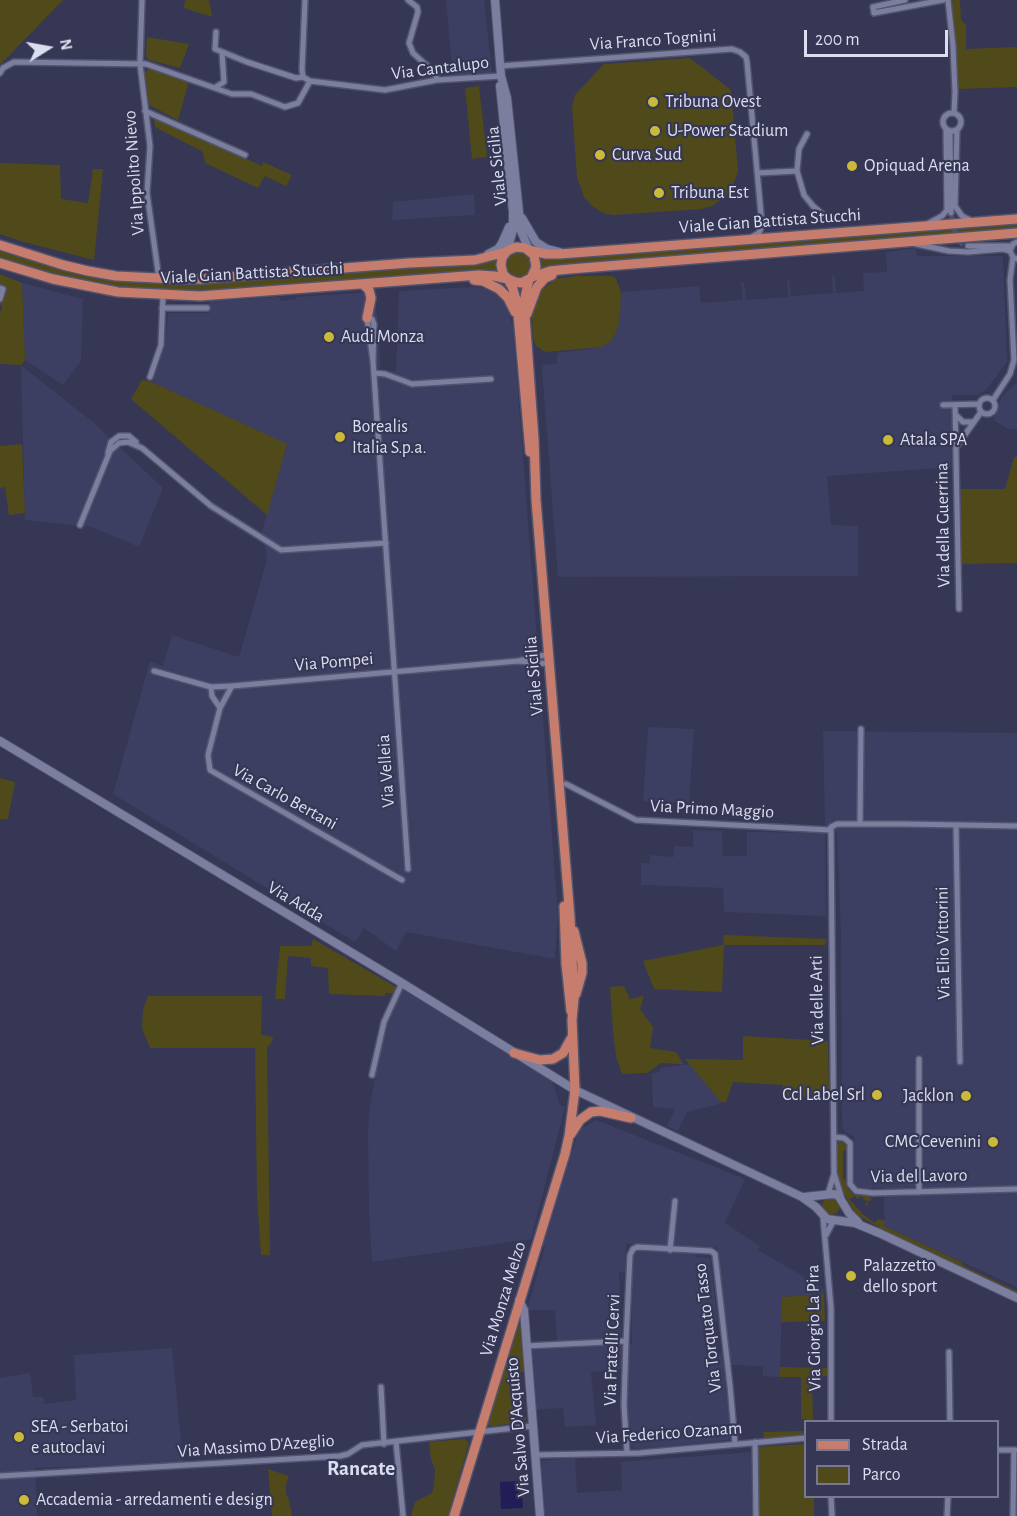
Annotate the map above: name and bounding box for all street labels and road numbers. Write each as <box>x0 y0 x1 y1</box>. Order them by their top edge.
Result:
street label: Via Franco Tognini <box>589 25 717 55</box>
street label: Via Cantalupo <box>390 51 490 85</box>
street label: Via Ippolito Nievo <box>119 110 149 236</box>
street label: Viale Sicilia <box>482 125 512 207</box>
street label: Viale Gian Battista Stucchi <box>678 204 862 238</box>
street label: Viale Gian Battista Stucchi <box>160 257 344 289</box>
street label: Via della Guerrina <box>931 462 955 588</box>
street label: Viale Sicilia <box>520 635 548 717</box>
street label: Via Pompei <box>294 648 374 676</box>
street label: Via Velleia <box>373 734 399 808</box>
street label: Via Carlo Bertani <box>229 759 341 835</box>
street label: Via Primo Maggio <box>649 795 775 823</box>
street label: Via Adda <box>264 877 328 927</box>
street label: Via Elio Vittorini <box>931 886 955 1000</box>
street label: Via delle Arti <box>805 955 829 1045</box>
street label: Via del Lavoro <box>870 1164 968 1188</box>
street label: Via Monza Melzo <box>475 1239 531 1359</box>
street label: Via Torquato Tasso <box>689 1262 727 1394</box>
street label: Via Giorgio La Pira <box>802 1264 826 1392</box>
street label: Via Fratelli Cervi <box>599 1294 625 1406</box>
street label: Via Salvo D'Acquisto <box>501 1356 535 1498</box>
street label: Via Federico Ozanam <box>595 1417 743 1449</box>
street label: Via Massimo D'Azeglio <box>177 1430 335 1462</box>

